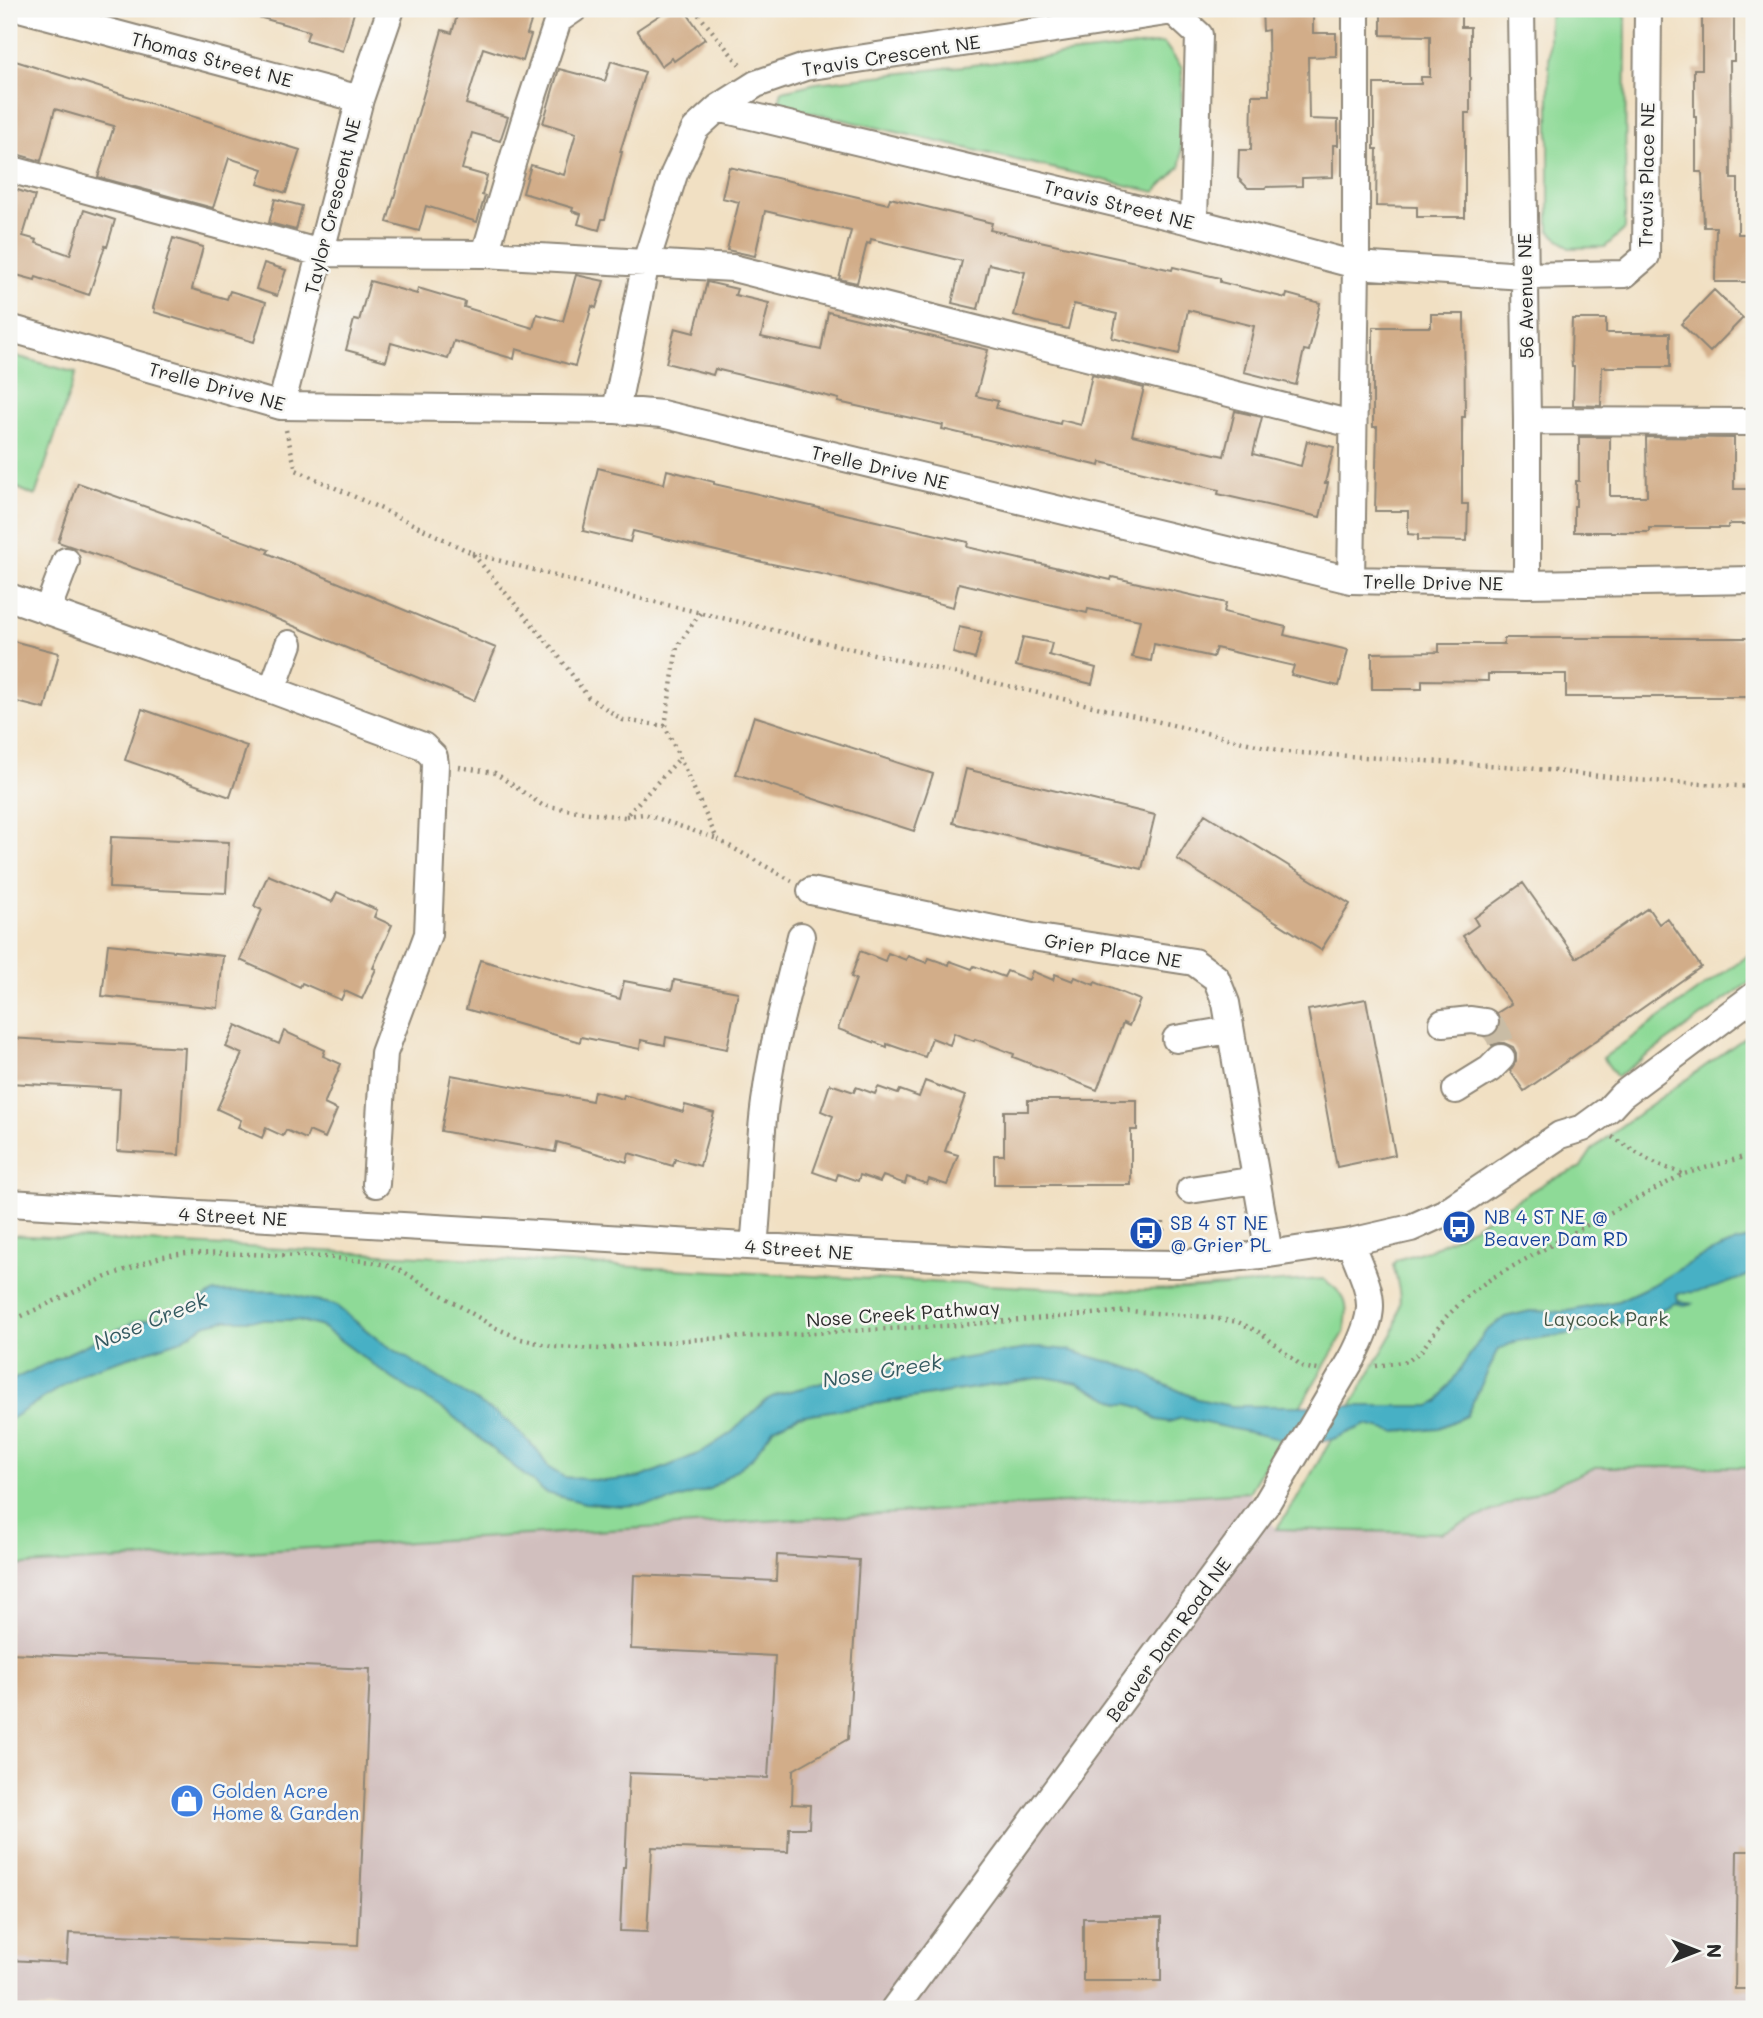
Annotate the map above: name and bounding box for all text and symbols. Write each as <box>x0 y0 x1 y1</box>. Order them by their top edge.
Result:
street label: Thomas Street NE <box>128 25 296 93</box>
street label: Travis Crescent NE <box>800 29 982 81</box>
street label: Travis Place NE <box>1632 102 1660 248</box>
street label: Taylor Crescent NE <box>298 115 366 297</box>
street label: Travis Street NE <box>1041 173 1197 235</box>
street label: 56 Avenue NE <box>1511 233 1539 359</box>
street label: Trelle Drive NE <box>146 356 288 416</box>
street label: Trelle Drive NE <box>809 439 951 495</box>
street label: Trelle Drive NE <box>1363 568 1504 596</box>
street label: Grier Place NE <box>1042 927 1184 973</box>
street label: 4 Street NE <box>178 1201 288 1231</box>
place label: NB 4 ST NE @ Beaver Dam RD <box>1484 1204 1628 1251</box>
bus stop icon: NB 4 ST NE @ Beaver Dam RD <box>1440 1208 1478 1246</box>
place label: SB 4 ST NE @ Grier PL <box>1170 1210 1271 1257</box>
bus stop icon: SB 4 ST NE @ Grier PL <box>1127 1214 1165 1252</box>
street label: 4 Street NE <box>744 1233 854 1265</box>
water label: Nose Creek <box>89 1285 212 1355</box>
street label: Nose Creek Pathway <box>805 1294 1001 1332</box>
park label: Laycock Park <box>1544 1306 1668 1331</box>
water label: Nose Creek <box>820 1347 944 1393</box>
street label: Beaver Dam Road NE <box>1100 1552 1236 1726</box>
place label: Golden Acre Home & Garden <box>212 1778 359 1825</box>
shop icon: Golden Acre Home & Garden <box>168 1782 206 1820</box>
north arrow <box>1662 1916 1732 1986</box>
text: N <box>1702 1944 1727 1958</box>

